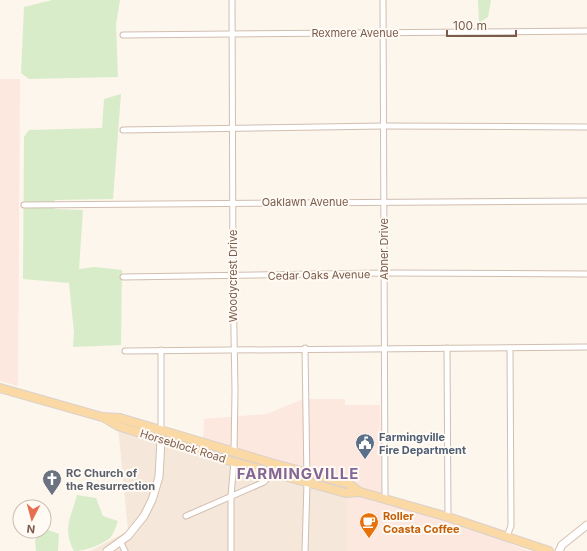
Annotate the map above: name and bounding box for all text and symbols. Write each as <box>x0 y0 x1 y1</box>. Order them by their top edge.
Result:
scale bar <box>447 12 516 38</box>
text: 100 m <box>453 18 487 33</box>
street label: Rexmere Avenue <box>311 26 399 40</box>
street label: Oaklawn Avenue <box>262 195 348 209</box>
street label: Abner Drive <box>377 218 391 280</box>
street label: Woodycrest Drive <box>226 230 240 322</box>
street label: Cedar Oaks Avenue <box>268 267 370 283</box>
street label: Horseblock Road <box>138 426 228 466</box>
place label: Farmingville Fire Department <box>379 430 466 457</box>
public building icon: Farmingville Fire Department <box>354 432 376 460</box>
district label: FARMINGVILLE <box>237 464 359 483</box>
place label: RC Church of the Resurrection <box>66 466 155 493</box>
church icon: RC Church of the Resurrection <box>41 468 63 496</box>
north arrow <box>12 499 52 539</box>
place label: Roller Coasta Coffee <box>383 509 460 536</box>
cafe icon: Roller Coasta Coffee <box>358 511 380 539</box>
text: N <box>26 522 36 536</box>

